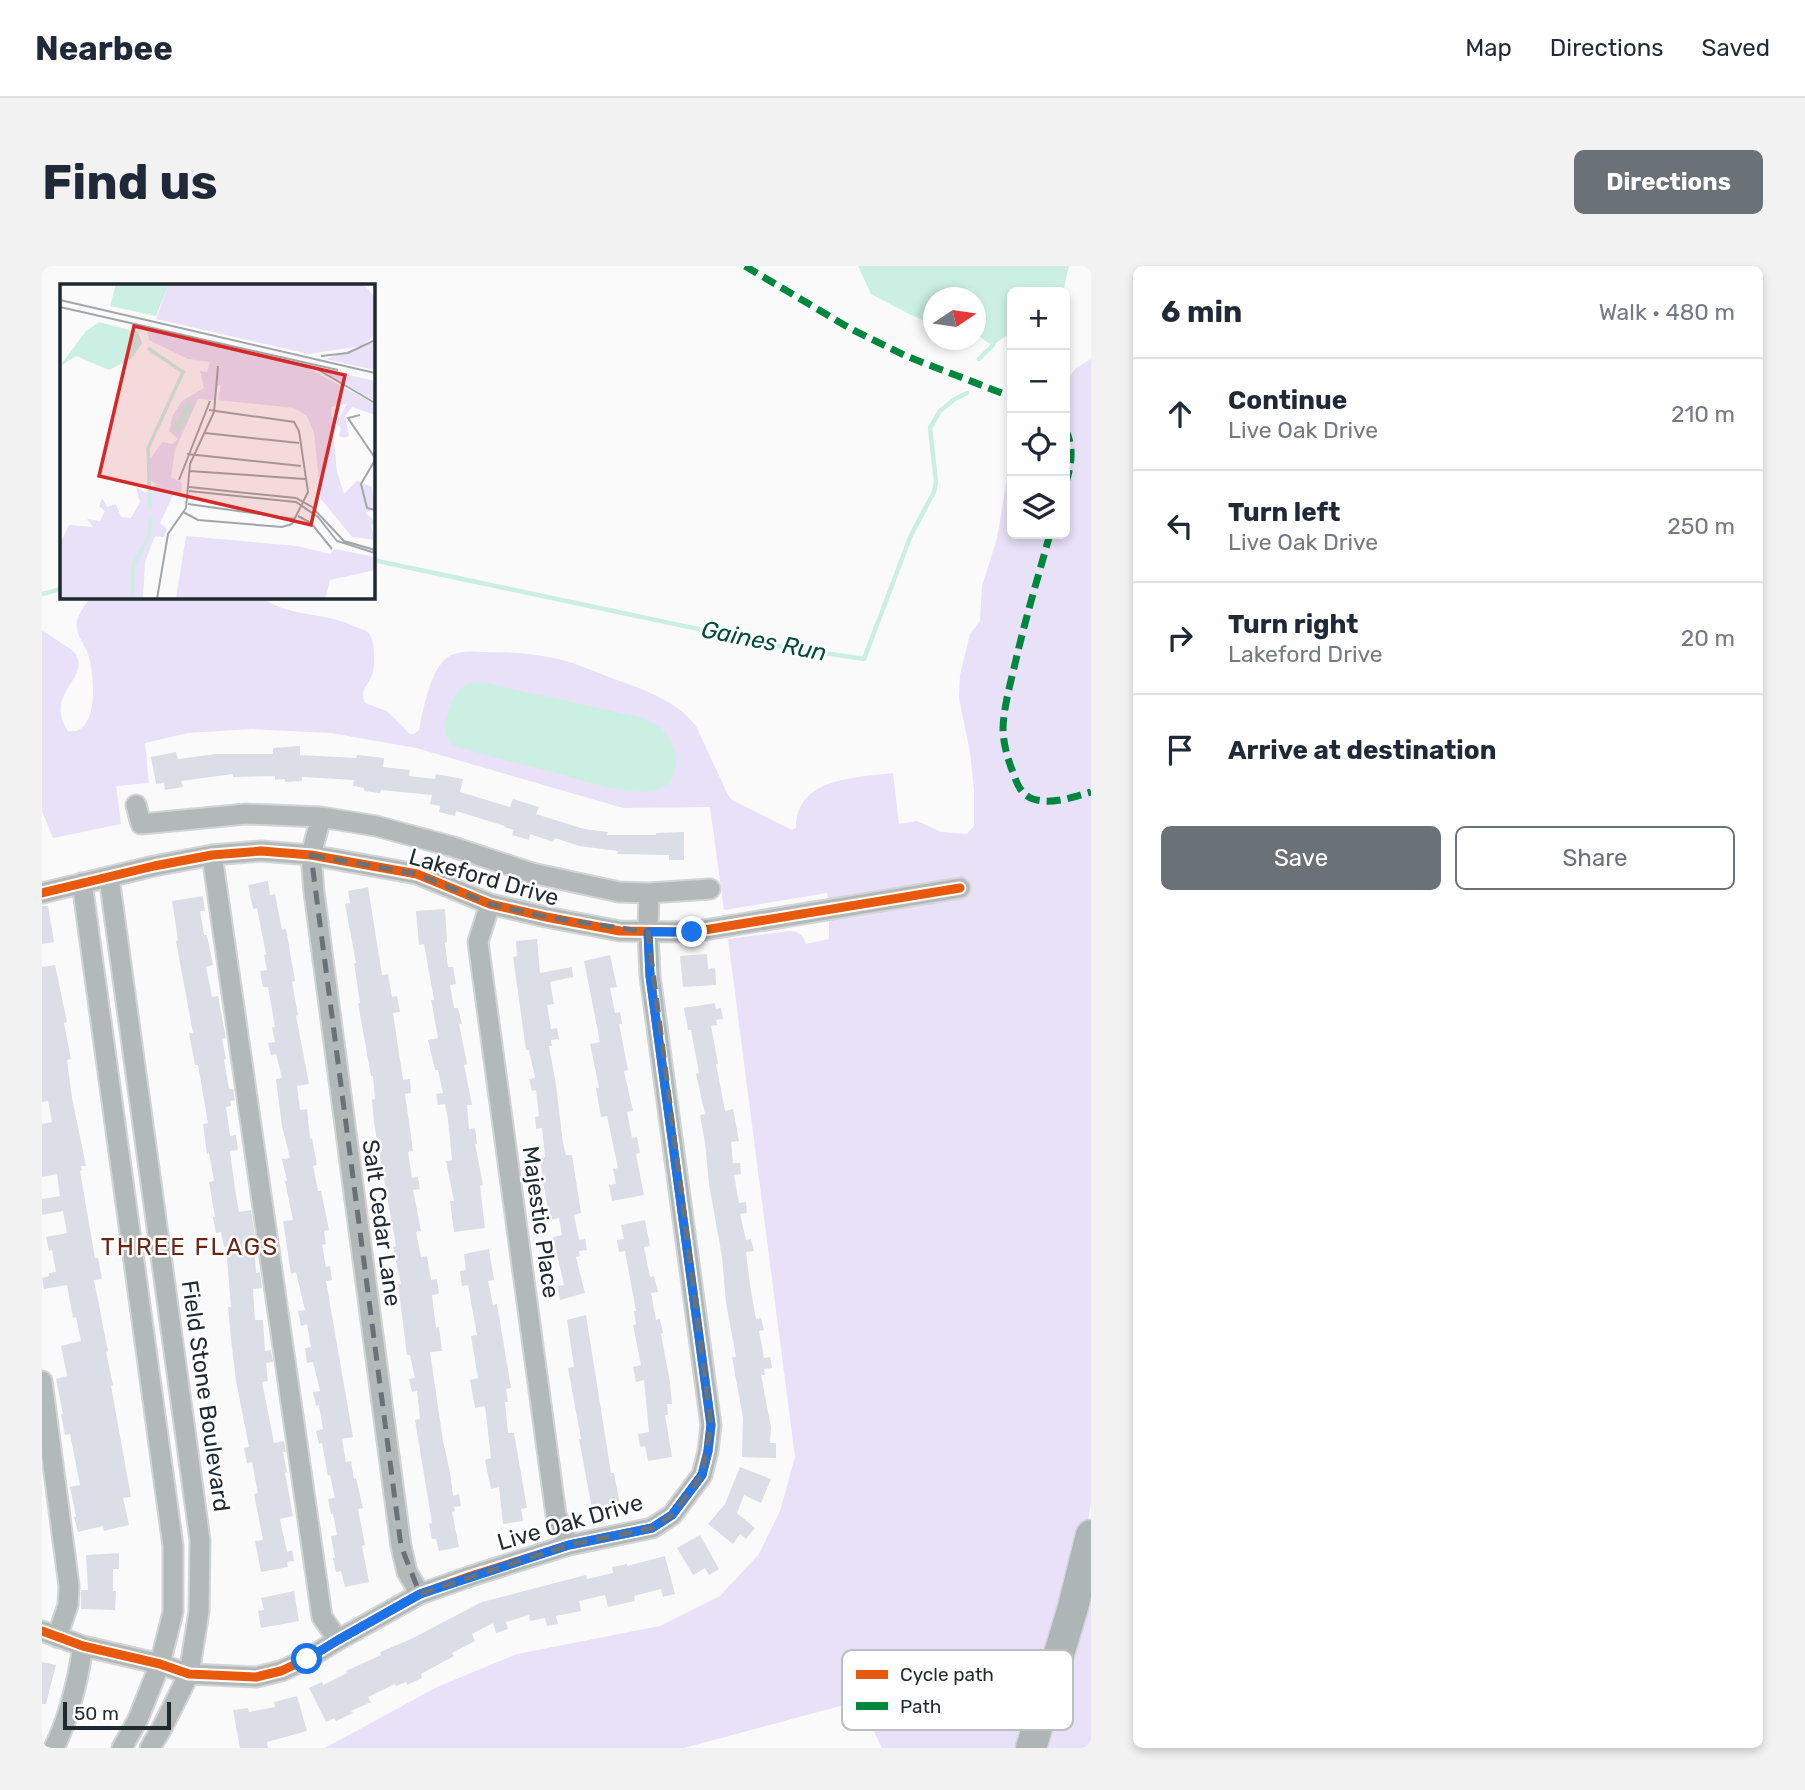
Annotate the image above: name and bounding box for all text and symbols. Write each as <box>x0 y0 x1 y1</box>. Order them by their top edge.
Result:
text: Nearbee <box>35 29 173 68</box>
text: Map <box>1465 34 1512 62</box>
text: Directions <box>1550 34 1663 62</box>
text: Saved <box>1701 34 1770 62</box>
button: Directions <box>1574 150 1763 214</box>
text: Find us <box>42 153 218 211</box>
inset map <box>60 284 374 598</box>
north arrow <box>923 287 986 350</box>
map controls <box>1007 287 1070 539</box>
button: + <box>1007 287 1070 350</box>
text: 6 min <box>1161 294 1242 330</box>
text: Walk · 480 m <box>1599 298 1735 326</box>
button: − <box>1007 350 1070 413</box>
text: Continue <box>1228 385 1347 416</box>
icon: ahead <box>1161 395 1199 433</box>
text: 210 m <box>1671 400 1735 428</box>
button: locate <box>1007 413 1070 476</box>
text: Live Oak Drive <box>1228 416 1378 444</box>
button: layers <box>1007 476 1070 539</box>
text: Turn left <box>1228 497 1340 528</box>
icon: left <box>1161 507 1199 545</box>
text: 250 m <box>1667 512 1735 540</box>
text: Live Oak Drive <box>1228 528 1378 556</box>
text: Turn right <box>1228 609 1358 640</box>
water label: Gaines Run <box>699 615 829 667</box>
icon: right <box>1161 619 1199 657</box>
text: 20 m <box>1681 624 1735 652</box>
text: Lakeford Drive <box>1228 640 1383 668</box>
icon: arrive <box>1161 731 1199 769</box>
text: Arrive at destination <box>1228 735 1496 766</box>
button: Save <box>1161 826 1441 890</box>
button: Share <box>1455 826 1735 890</box>
street label: Lakeford Drive <box>406 842 562 912</box>
route end <box>676 916 707 947</box>
street label: Salt Cedar Lane <box>356 1138 408 1308</box>
street label: Majestic Place <box>516 1144 566 1300</box>
district label: THREE FLAGS <box>101 1233 279 1261</box>
street label: Field Stone Boulevard <box>176 1278 236 1514</box>
street label: Live Oak Drive <box>494 1488 646 1556</box>
route start <box>291 1643 322 1674</box>
legend <box>842 1650 1073 1730</box>
text: Cycle path <box>900 1663 994 1686</box>
text: Path <box>900 1695 941 1718</box>
scale bar <box>63 1699 172 1731</box>
text: 50 m <box>74 1702 119 1725</box>

